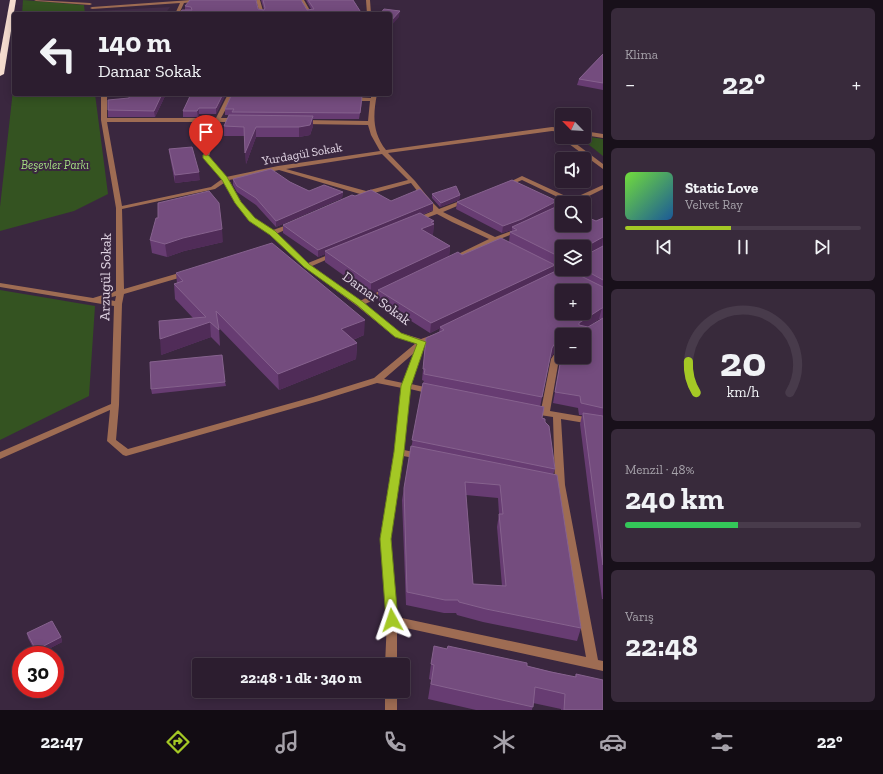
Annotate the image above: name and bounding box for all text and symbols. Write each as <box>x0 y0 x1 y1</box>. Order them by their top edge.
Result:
text: 140 m <box>98 26 171 59</box>
icon: left <box>32 28 84 80</box>
text: Klima <box>625 47 658 62</box>
text: Damar Sokak <box>98 60 201 82</box>
text: 22° <box>722 66 765 102</box>
text: − <box>625 71 635 98</box>
text: + <box>852 71 861 98</box>
north arrow <box>555 108 591 144</box>
map controls <box>555 108 591 364</box>
pin <box>189 115 223 156</box>
icon: arrive <box>195 121 217 143</box>
street label: Yurdagül Sokak <box>260 140 344 168</box>
button: sound <box>555 152 591 188</box>
park label: Beşevler Parkı <box>21 158 89 172</box>
text: Static Love <box>685 179 758 197</box>
button: search <box>555 196 591 232</box>
text: Velvet Ray <box>685 197 743 212</box>
street label: Arzugül Sokak <box>96 232 115 321</box>
icon: previous <box>653 236 675 258</box>
icon: pause <box>732 236 754 258</box>
icon: next <box>811 236 833 258</box>
button: layers <box>555 240 591 276</box>
street label: Damar Sokak <box>339 268 415 329</box>
button: + <box>555 284 591 320</box>
button: − <box>555 328 591 364</box>
text: 20 <box>720 337 766 387</box>
text: km/h <box>727 384 759 401</box>
text: Menzil · 48% <box>625 462 695 477</box>
text: 240 km <box>625 481 724 517</box>
position arrow <box>371 599 413 641</box>
text: Varış <box>625 609 654 624</box>
text: 22:48 <box>625 628 698 664</box>
speed limit sign: 30 <box>12 646 64 698</box>
text: 22:48 · 1 dk · 340 m <box>240 669 362 687</box>
icon: directions <box>164 728 192 756</box>
icon: music <box>273 728 301 756</box>
icon: phone <box>381 728 409 756</box>
icon: climate <box>490 728 518 756</box>
icon: car <box>599 728 627 756</box>
icon: filters <box>708 728 736 756</box>
text: 22:47 <box>40 731 83 753</box>
text: 22° <box>817 731 843 753</box>

